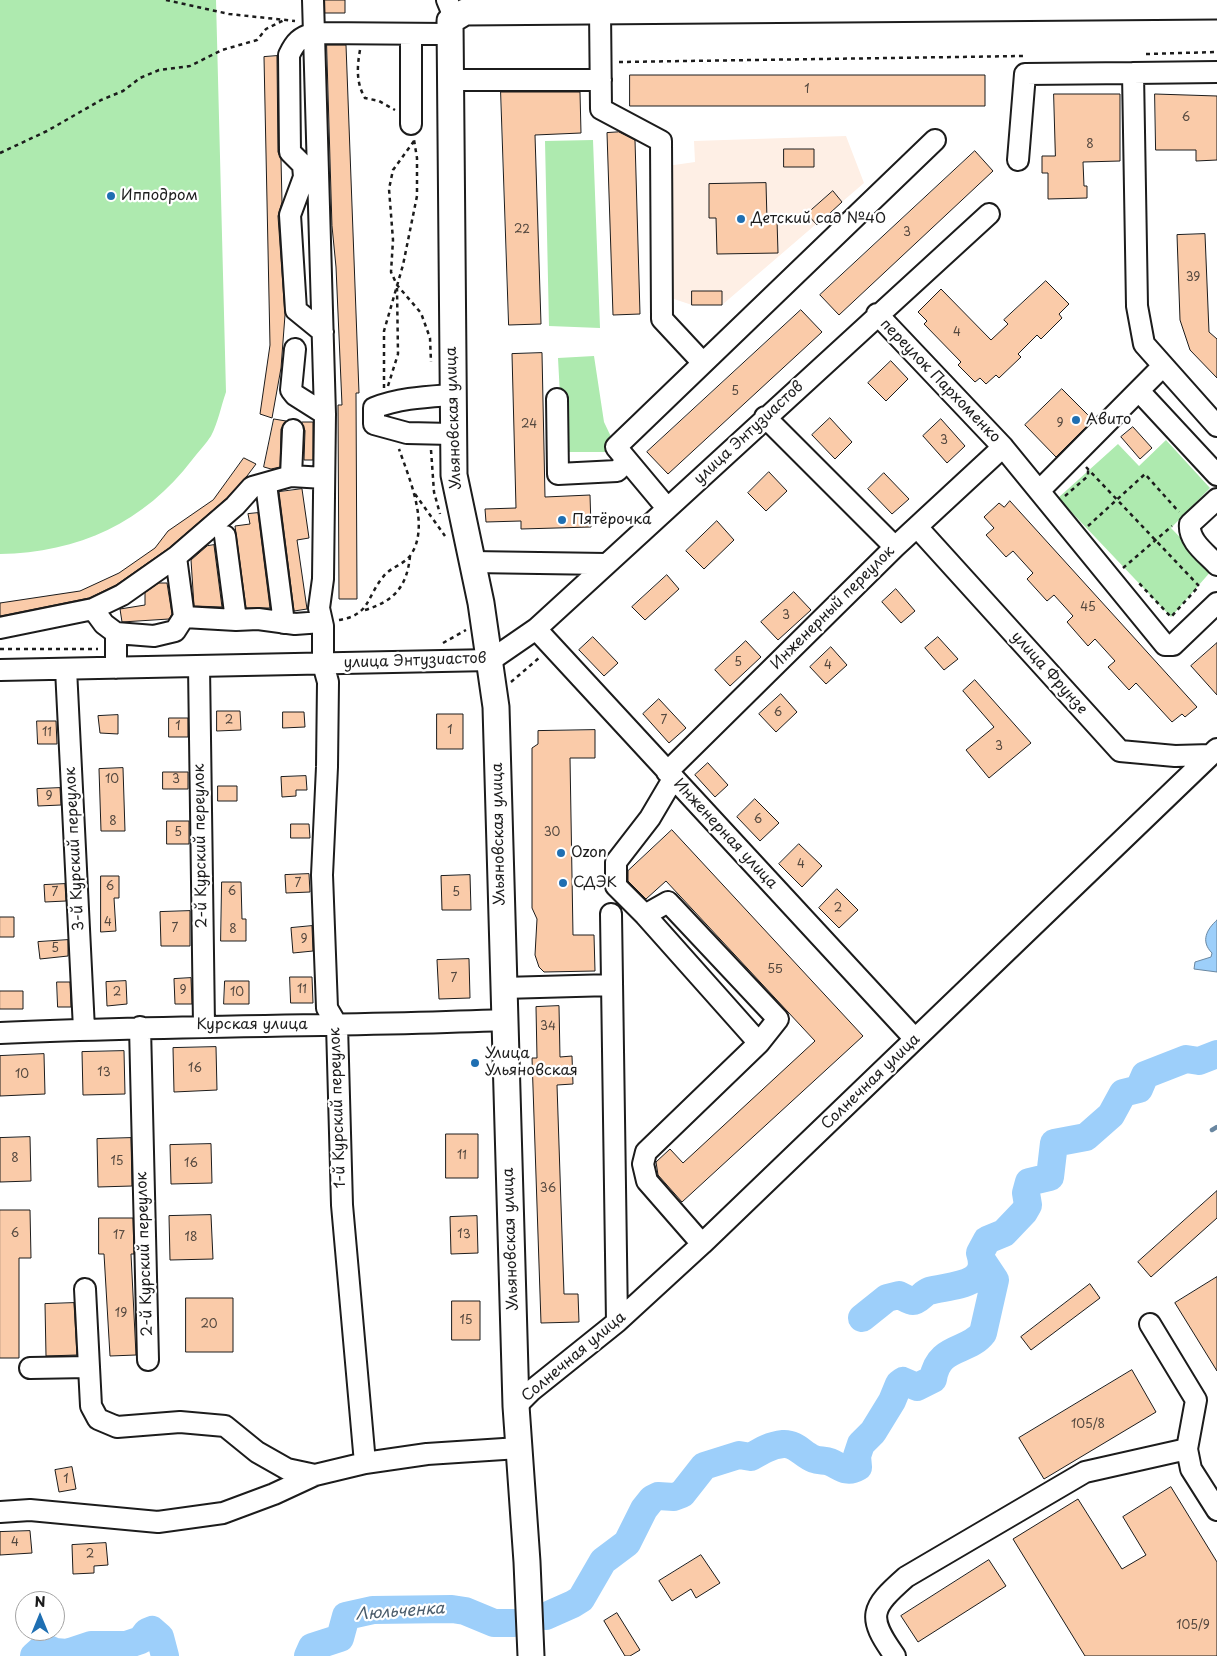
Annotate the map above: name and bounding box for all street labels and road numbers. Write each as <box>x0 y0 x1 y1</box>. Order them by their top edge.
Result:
street label: переулок Пархоменко <box>876 315 1004 447</box>
street label: Ульяновская улица <box>443 346 465 490</box>
street label: улица Энтузиастов <box>691 378 807 488</box>
street label: Инженерный переулок <box>767 542 899 674</box>
street label: улица Фрунзе <box>1007 628 1091 718</box>
street label: улица Энтузиастов <box>343 650 487 672</box>
street label: 2-й Курский переулок <box>191 763 211 929</box>
street label: Ульяновская улица <box>489 763 509 905</box>
street label: 3-й Курский переулок <box>62 767 88 931</box>
street label: Инженерная улица <box>669 775 781 893</box>
street label: Курская улица <box>196 1016 308 1034</box>
street label: 1-й Курский переулок <box>326 1027 350 1189</box>
street label: Солнечная улица <box>818 1030 924 1134</box>
street label: Ульяновская улица <box>500 1167 522 1311</box>
street label: 2-й Курский переулок <box>133 1171 157 1337</box>
street label: Солнечная улица <box>518 1308 630 1406</box>

